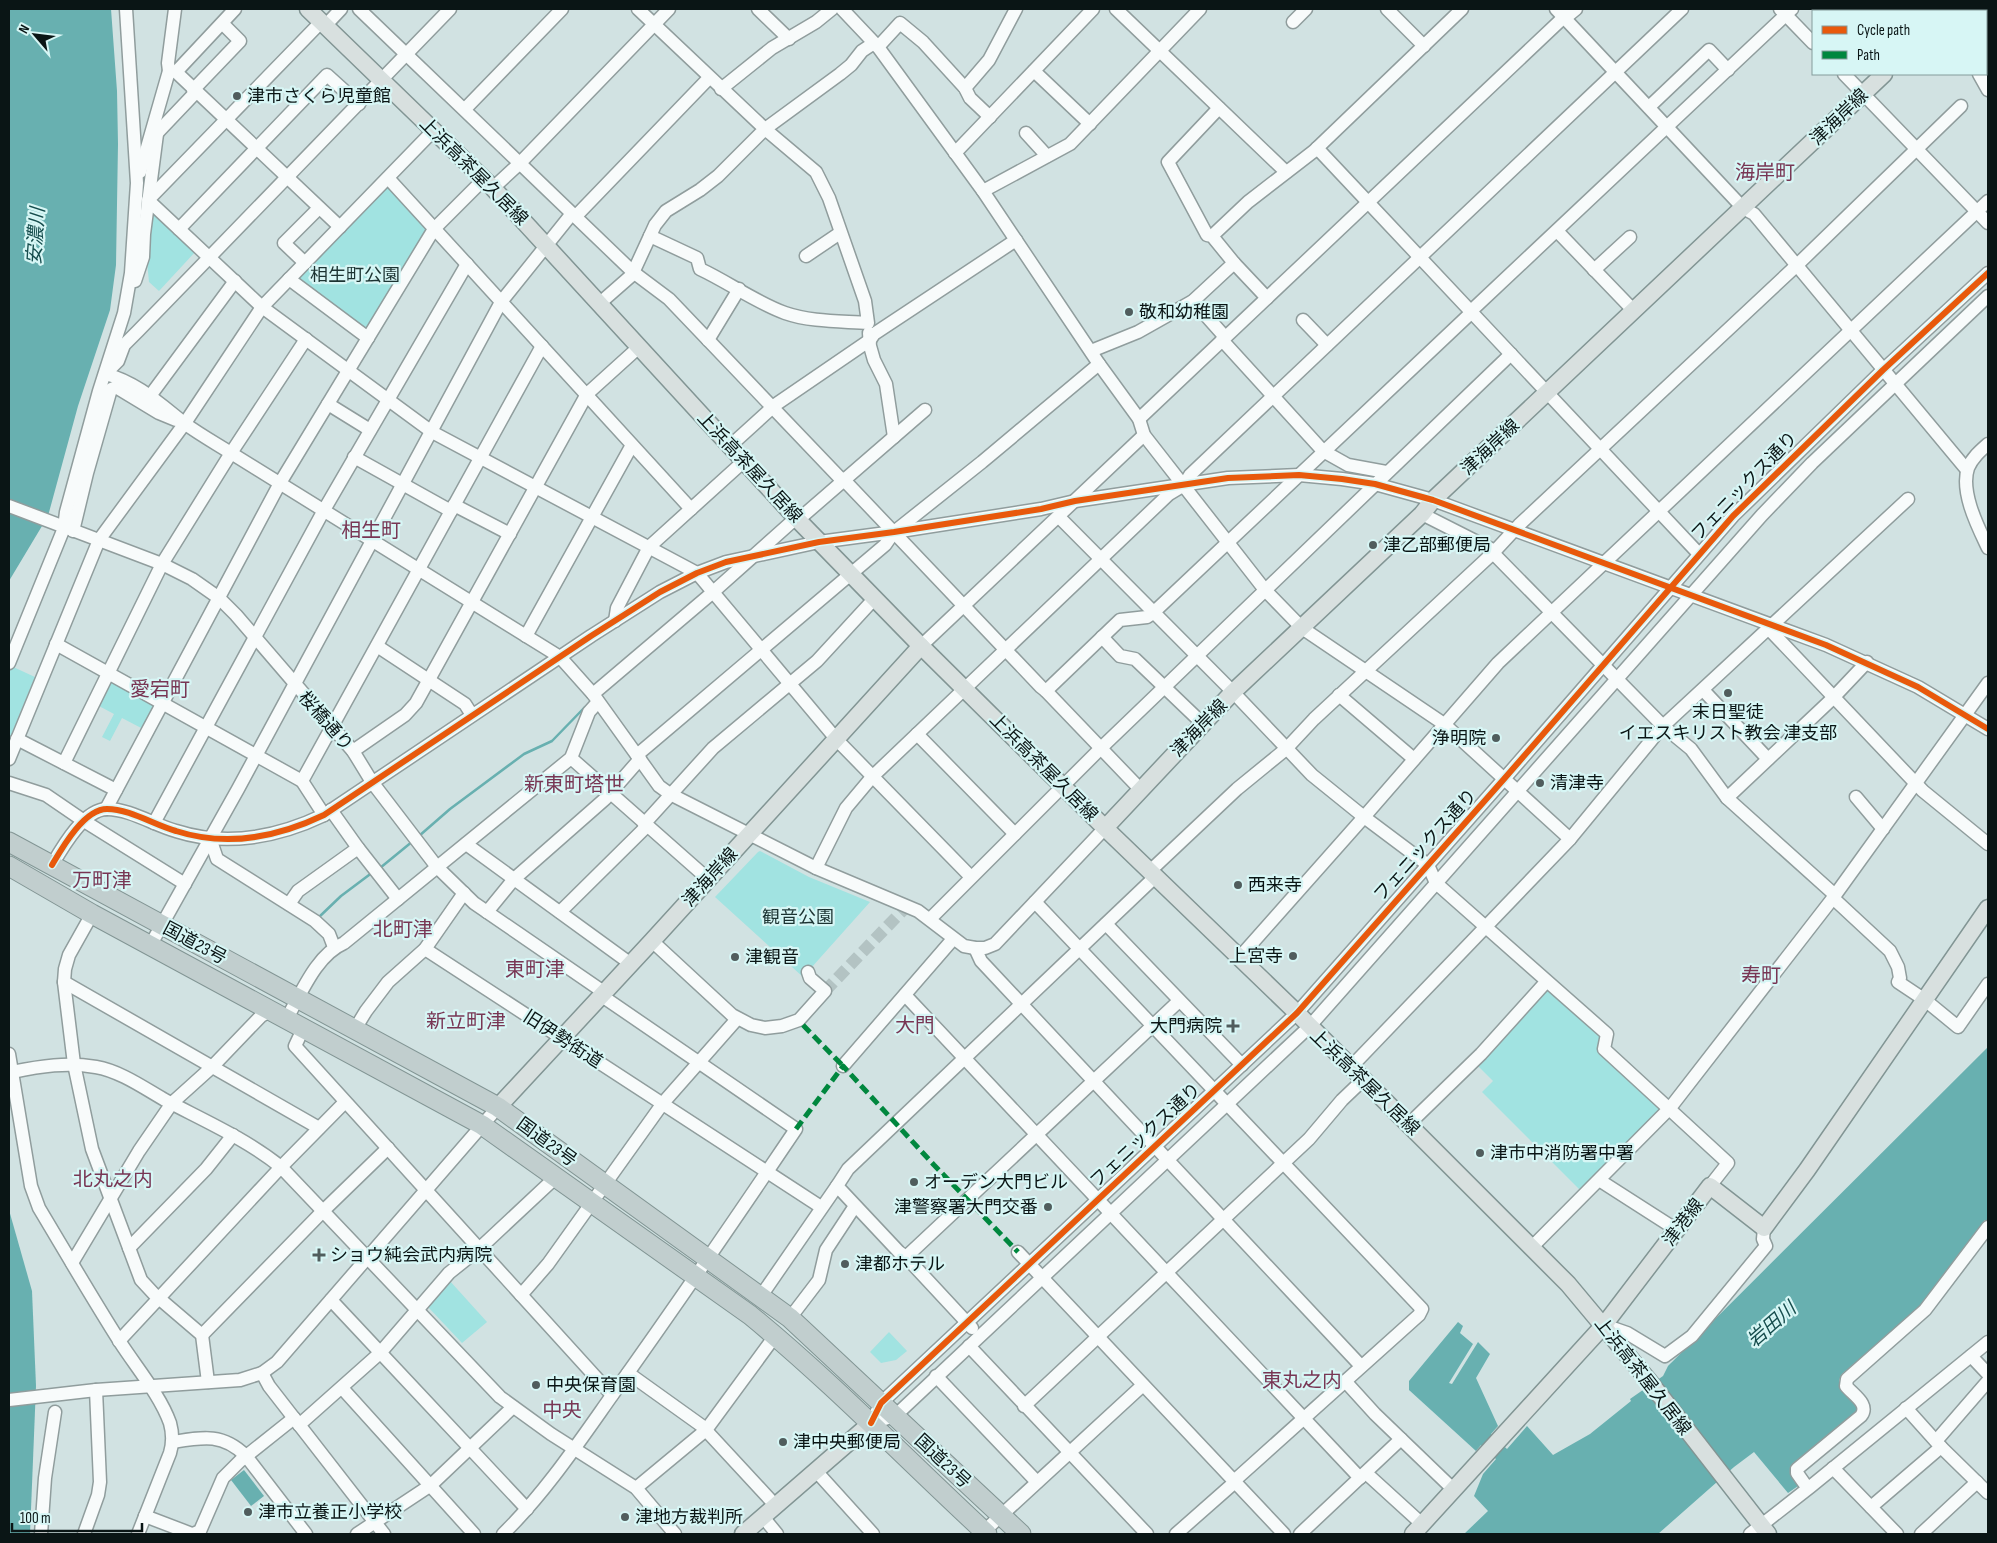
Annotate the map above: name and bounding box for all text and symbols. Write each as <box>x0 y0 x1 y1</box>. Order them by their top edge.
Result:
north arrow <box>10 10 60 60</box>
legend <box>1812 10 1987 75</box>
text: Cycle path <box>1857 21 1910 40</box>
text: N <box>15 22 33 36</box>
text: Path <box>1857 46 1880 65</box>
street label: 津海岸線 <box>1806 85 1873 150</box>
place label: 津市さくら児童館 <box>247 86 391 107</box>
marker: 津市さくら児童館 <box>231 90 243 102</box>
street label: 上浜高茶屋久居線 <box>415 113 532 230</box>
district label: 海岸町 <box>1735 161 1795 185</box>
water label: 安濃川 <box>23 205 50 265</box>
park label: 相生町公園 <box>310 265 400 286</box>
place label: 敬和幼稚園 <box>1139 302 1229 323</box>
marker: 敬和幼稚園 <box>1123 306 1135 318</box>
street label: 上浜高茶屋久居線 <box>693 408 806 527</box>
street label: 津海岸線 <box>1457 415 1524 480</box>
street label: フェニックス通り <box>1687 427 1802 545</box>
district label: 相生町 <box>341 519 401 543</box>
place label: 津乙部郵便局 <box>1383 535 1491 556</box>
marker: 津乙部郵便局 <box>1367 539 1379 551</box>
district label: 愛宕町 <box>130 678 190 702</box>
street label: 桜橋通り <box>294 687 357 755</box>
marker: 末日聖徒 イエスキリスト教会 津支部 <box>1722 687 1734 699</box>
street label: 津海岸線 <box>1167 695 1232 762</box>
place label: 末日聖徒 イエスキリスト教会 津支部 <box>1619 702 1837 744</box>
street label: 上浜高茶屋久居線 <box>985 709 1102 826</box>
place label: 浄明院 <box>1432 728 1486 749</box>
marker: 浄明院 <box>1490 732 1502 744</box>
district label: 新東町塔世 <box>524 773 624 797</box>
place label: 清津寺 <box>1550 773 1604 794</box>
marker: 清津寺 <box>1534 777 1546 789</box>
street label: フェニックス通り <box>1370 785 1481 906</box>
street label: 津海岸線 <box>678 844 742 911</box>
district label: 万町津 <box>72 869 132 893</box>
place label: 西来寺 <box>1248 875 1302 896</box>
marker: 西来寺 <box>1232 879 1244 891</box>
park label: 観音公園 <box>762 907 834 928</box>
street label: 国道23号 <box>159 918 230 969</box>
district label: 北町津 <box>373 918 433 942</box>
place label: 上宮寺 <box>1229 946 1283 967</box>
place label: 津観音 <box>745 947 799 968</box>
marker: 上宮寺 <box>1287 950 1299 962</box>
marker: 津観音 <box>729 951 741 963</box>
district label: 東町津 <box>505 958 565 982</box>
district label: 寿町 <box>1741 964 1781 988</box>
street label: 旧伊勢街道 <box>519 1006 606 1073</box>
district label: 新立町津 <box>426 1010 506 1034</box>
district label: 大門 <box>895 1014 935 1038</box>
place label: 大門病院 <box>1150 1016 1222 1037</box>
marker: 大門病院 <box>1226 1019 1240 1033</box>
street label: 上浜高茶屋久居線 <box>1306 1025 1424 1140</box>
street label: フェニックス通り <box>1086 1079 1205 1192</box>
street label: 国道23号 <box>513 1114 581 1171</box>
place label: 津市中消防署中署 <box>1490 1143 1634 1164</box>
marker: 津市中消防署中署 <box>1474 1147 1486 1159</box>
district label: 北丸之内 <box>73 1168 153 1192</box>
place label: オーデン大門ビル <box>924 1172 1068 1193</box>
marker: オーデン大門ビル <box>908 1176 920 1188</box>
street label: 津港線 <box>1659 1194 1708 1250</box>
place label: 津警察署大門交番 <box>894 1197 1038 1218</box>
marker: 津警察署大門交番 <box>1042 1201 1054 1213</box>
place label: ショウ純会武内病院 <box>330 1245 492 1266</box>
marker: ショウ純会武内病院 <box>312 1248 326 1262</box>
place label: 津都ホテル <box>855 1254 945 1275</box>
marker: 津都ホテル <box>839 1258 851 1270</box>
water label: 岩田川 <box>1743 1296 1803 1353</box>
street label: 上浜高茶屋久居線 <box>1590 1313 1695 1440</box>
district label: 東丸之内 <box>1262 1369 1342 1393</box>
place label: 中央保育園 <box>546 1375 636 1396</box>
marker: 中央保育園 <box>530 1379 542 1391</box>
district label: 中央 <box>542 1399 582 1423</box>
street label: 国道23号 <box>910 1430 975 1493</box>
place label: 津中央郵便局 <box>793 1432 901 1453</box>
marker: 津中央郵便局 <box>777 1436 789 1448</box>
scale bar <box>12 1500 142 1532</box>
place label: 津市立養正小学校 <box>258 1502 402 1523</box>
marker: 津市立養正小学校 <box>242 1506 254 1518</box>
place label: 津地方裁判所 <box>635 1507 743 1528</box>
text: 100 m <box>20 1509 51 1528</box>
marker: 津地方裁判所 <box>619 1511 631 1523</box>

